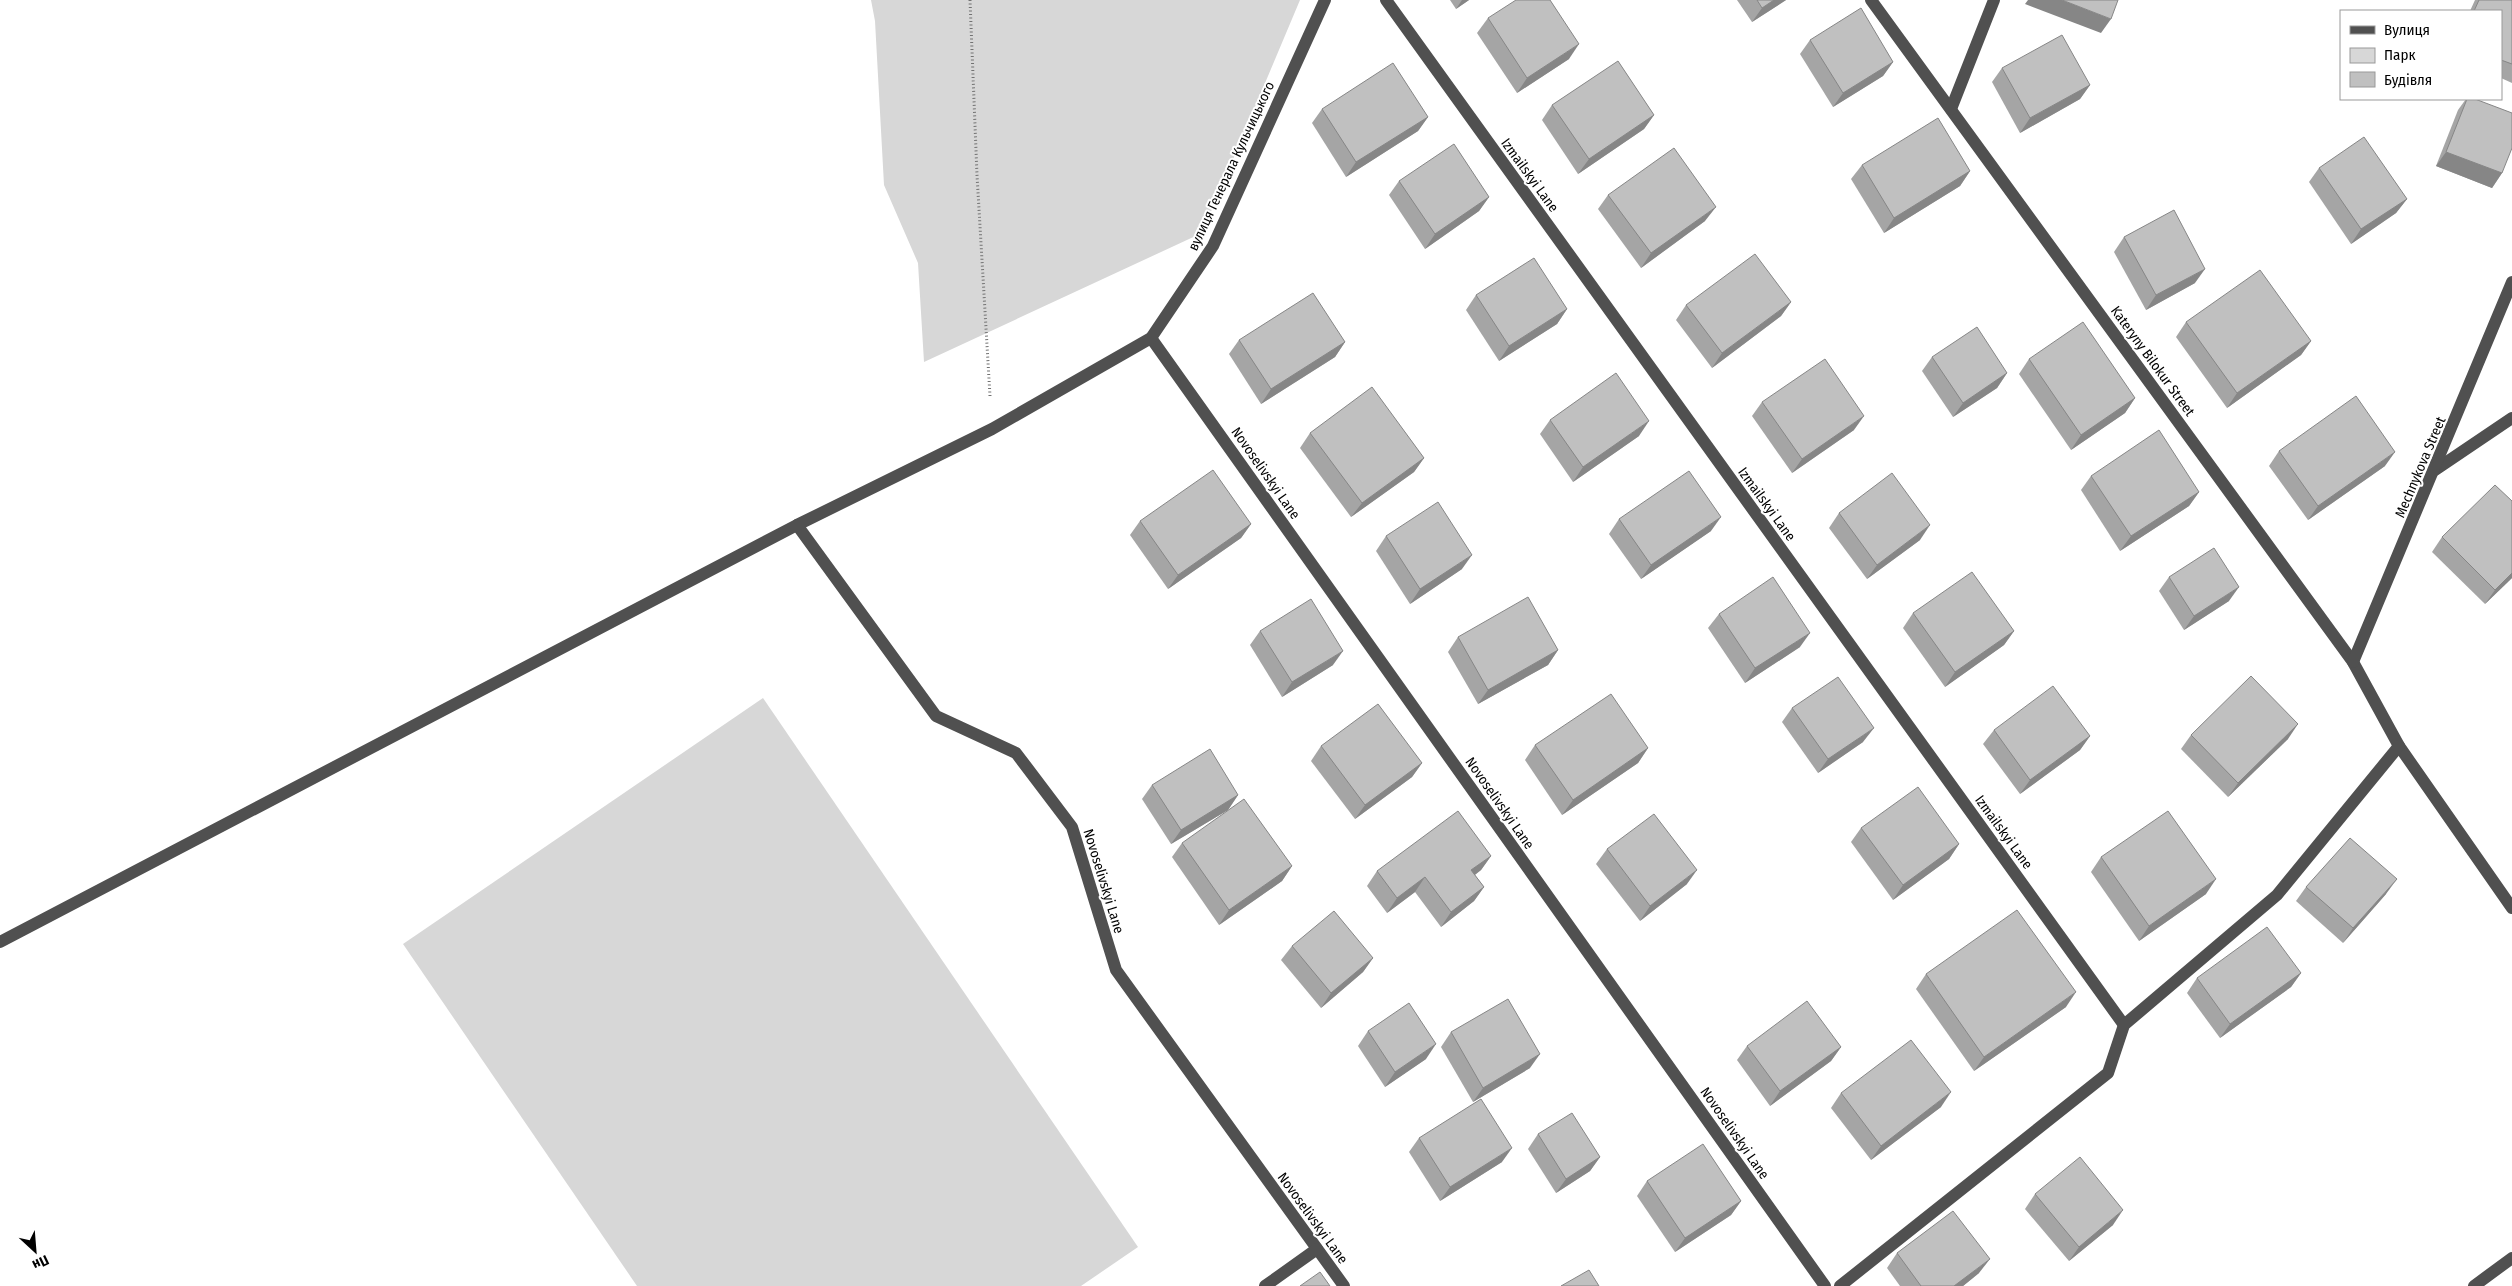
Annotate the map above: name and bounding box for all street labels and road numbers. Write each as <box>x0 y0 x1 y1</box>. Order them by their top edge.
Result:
street label: вулиця Генерала Кульчицького <box>1185 79 1278 253</box>
street label: Izmailskyi Lane <box>1497 135 1562 215</box>
street label: Kateryny Bilokur Street <box>2107 303 2198 420</box>
street label: Mechnykova Street <box>2392 414 2450 520</box>
street label: Novoselivskyi Lane <box>1228 424 1304 523</box>
street label: Izmailskyi Lane <box>1734 464 1799 544</box>
street label: Novoselivskyi Lane <box>1462 754 1538 853</box>
street label: Izmailskyi Lane <box>1971 792 2036 872</box>
street label: Novoselivskyi Lane <box>1080 827 1128 936</box>
street label: Novoselivskyi Lane <box>1697 1084 1773 1183</box>
street label: Novoselivskyi Lane <box>1274 1169 1351 1267</box>

